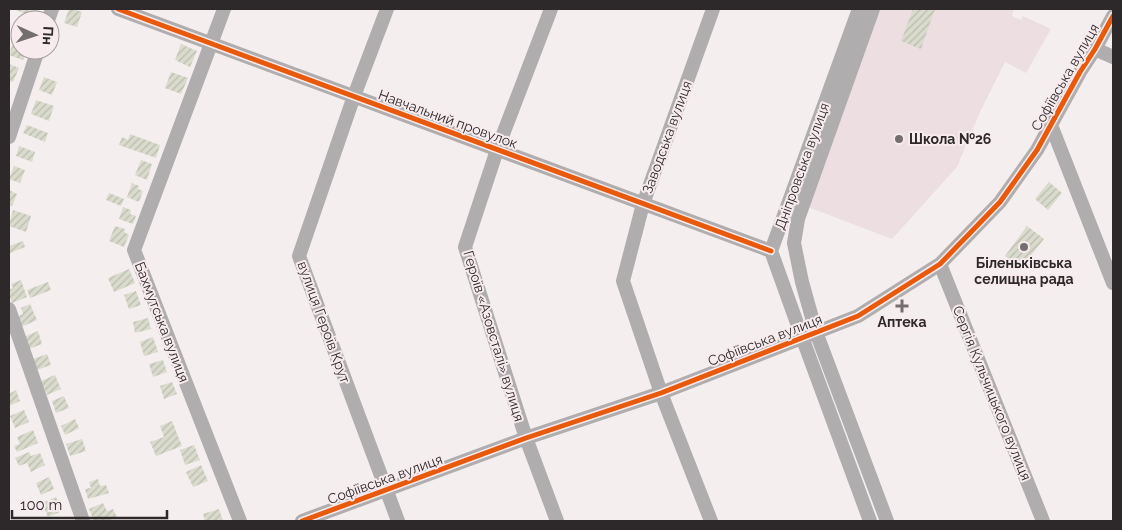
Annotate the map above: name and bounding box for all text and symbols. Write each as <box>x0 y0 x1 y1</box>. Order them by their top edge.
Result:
north arrow <box>10 10 60 60</box>
street label: Софіївська вулиця <box>1028 21 1102 133</box>
text: Пн <box>40 26 56 45</box>
street label: Заводська вулиця <box>639 78 695 196</box>
street label: Навчальний провулок <box>376 86 520 152</box>
street label: Дніпровська вулиця <box>772 100 832 232</box>
place label: Школа №26 <box>909 131 991 147</box>
marker: Школа №26 <box>893 133 905 145</box>
marker: Біленьківська селищна рада <box>1018 241 1030 253</box>
street label: Героїв «Азовсталі» вулиця <box>460 249 528 423</box>
place label: Біленьківська селищна рада <box>974 255 1074 287</box>
street label: вулиця Героїв Крут <box>295 259 354 385</box>
street label: Бахмутська вулиця <box>132 260 192 384</box>
marker: Аптека <box>896 300 908 312</box>
street label: Сергія Кульчицького вулиця <box>950 303 1034 483</box>
street label: Софіївська вулиця <box>706 311 824 369</box>
place label: Аптека <box>878 314 927 330</box>
street label: Софіївська вулиця <box>325 451 445 507</box>
scale bar <box>12 488 168 520</box>
text: 100 m <box>20 496 62 514</box>

